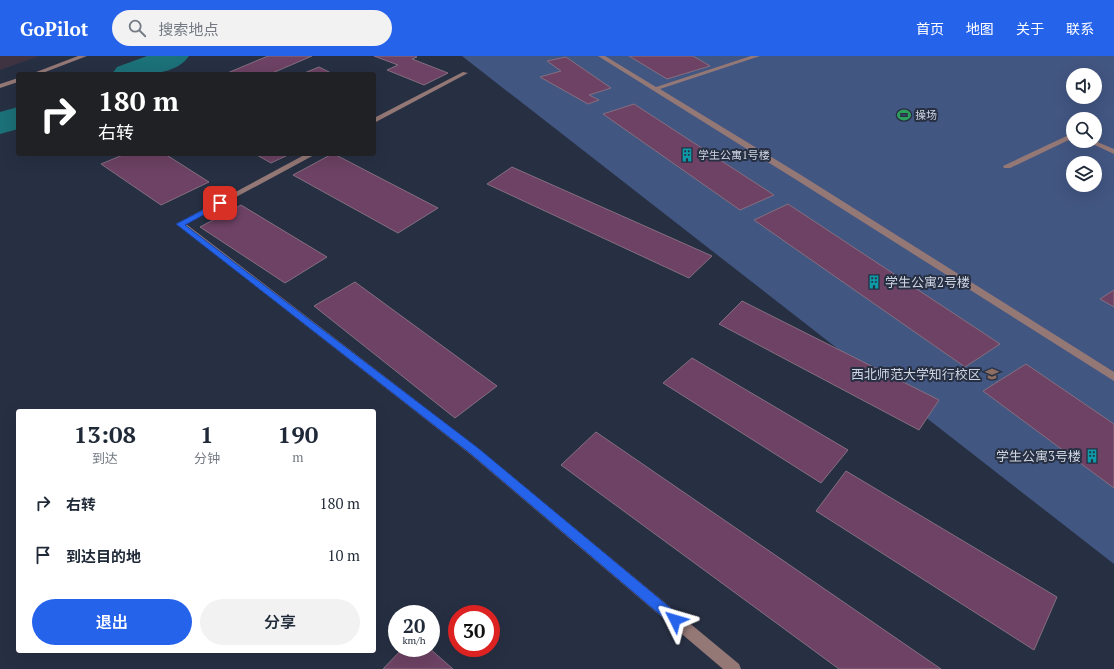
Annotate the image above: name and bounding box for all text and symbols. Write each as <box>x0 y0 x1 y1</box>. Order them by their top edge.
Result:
search box <box>112 10 392 46</box>
text: GoPilot <box>20 16 88 41</box>
icon: search <box>126 17 148 39</box>
text: 搜索地点 <box>158 19 218 39</box>
text: 首页 <box>916 19 944 38</box>
text: 地图 <box>966 19 994 38</box>
text: 关于 <box>1016 19 1044 38</box>
text: 联系 <box>1066 19 1094 38</box>
map controls <box>1066 68 1102 192</box>
button: sound <box>1066 68 1102 104</box>
text: 180 m <box>98 82 179 119</box>
icon: right <box>32 88 84 140</box>
sports icon: 操场 <box>896 107 912 123</box>
place label: 操场 <box>915 108 937 122</box>
button: search <box>1066 112 1102 148</box>
text: 右转 <box>98 120 134 144</box>
building icon: 学生公寓1号楼 <box>679 147 695 163</box>
place label: 学生公寓1号楼 <box>698 148 770 162</box>
button: layers <box>1066 156 1102 192</box>
pin <box>203 186 237 220</box>
icon: arrive <box>209 192 231 214</box>
place label: 学生公寓2号楼 <box>885 273 970 291</box>
building icon: 学生公寓2号楼 <box>866 274 882 290</box>
place label: 西北师范大学知行校区 <box>851 365 981 383</box>
school or university icon: 西北师范大学知行校区 <box>984 366 1000 382</box>
text: 13:08 <box>74 418 136 450</box>
text: 1 <box>200 418 214 450</box>
text: 190 <box>278 418 318 450</box>
place label: 学生公寓3号楼 <box>996 447 1081 465</box>
text: m <box>292 448 304 466</box>
building icon: 学生公寓3号楼 <box>1084 448 1100 464</box>
text: 到达 <box>92 449 118 467</box>
text: 分钟 <box>194 449 220 467</box>
icon: right <box>32 492 54 514</box>
text: 180 m <box>319 493 360 513</box>
text: 右转 <box>66 494 96 514</box>
icon: arrive <box>32 544 54 566</box>
text: 10 m <box>327 545 360 565</box>
text: 到达目的地 <box>66 546 141 566</box>
button: 退出 <box>32 599 192 645</box>
button: 分享 <box>200 599 360 645</box>
position arrow <box>654 599 696 641</box>
speed limit sign: 30 <box>448 605 500 657</box>
text: 20 <box>403 612 425 639</box>
text: km/h <box>402 634 426 647</box>

